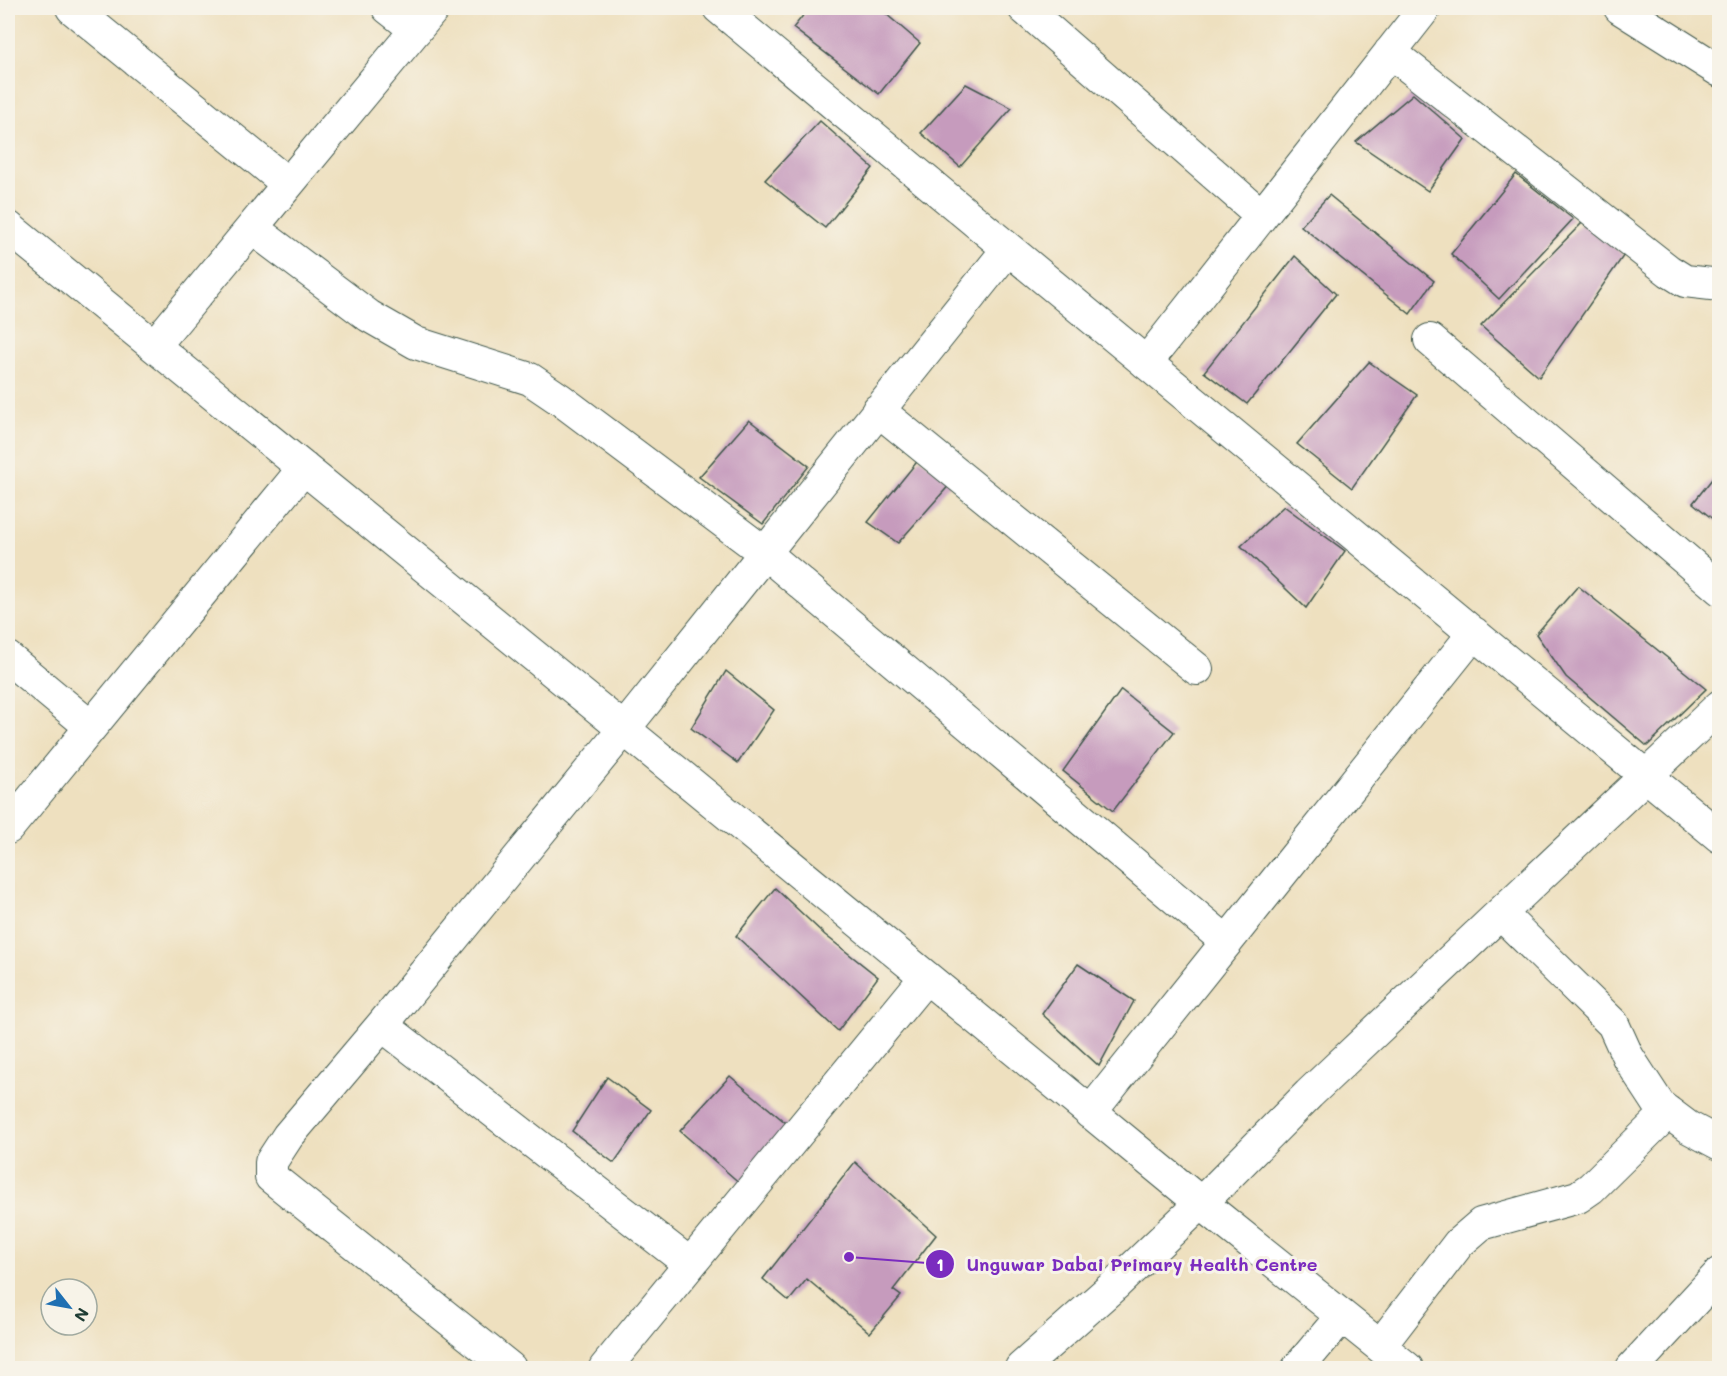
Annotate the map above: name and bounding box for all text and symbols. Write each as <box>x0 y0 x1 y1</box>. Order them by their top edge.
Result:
callout: Unguwar Dabai Primary Health Centre <box>925 1246 1330 1282</box>
text: 1 <box>936 1252 944 1276</box>
text: Unguwar Dabai Primary Health Centre <box>966 1252 1318 1276</box>
north arrow <box>39 1277 99 1337</box>
text: N <box>70 1304 94 1326</box>

